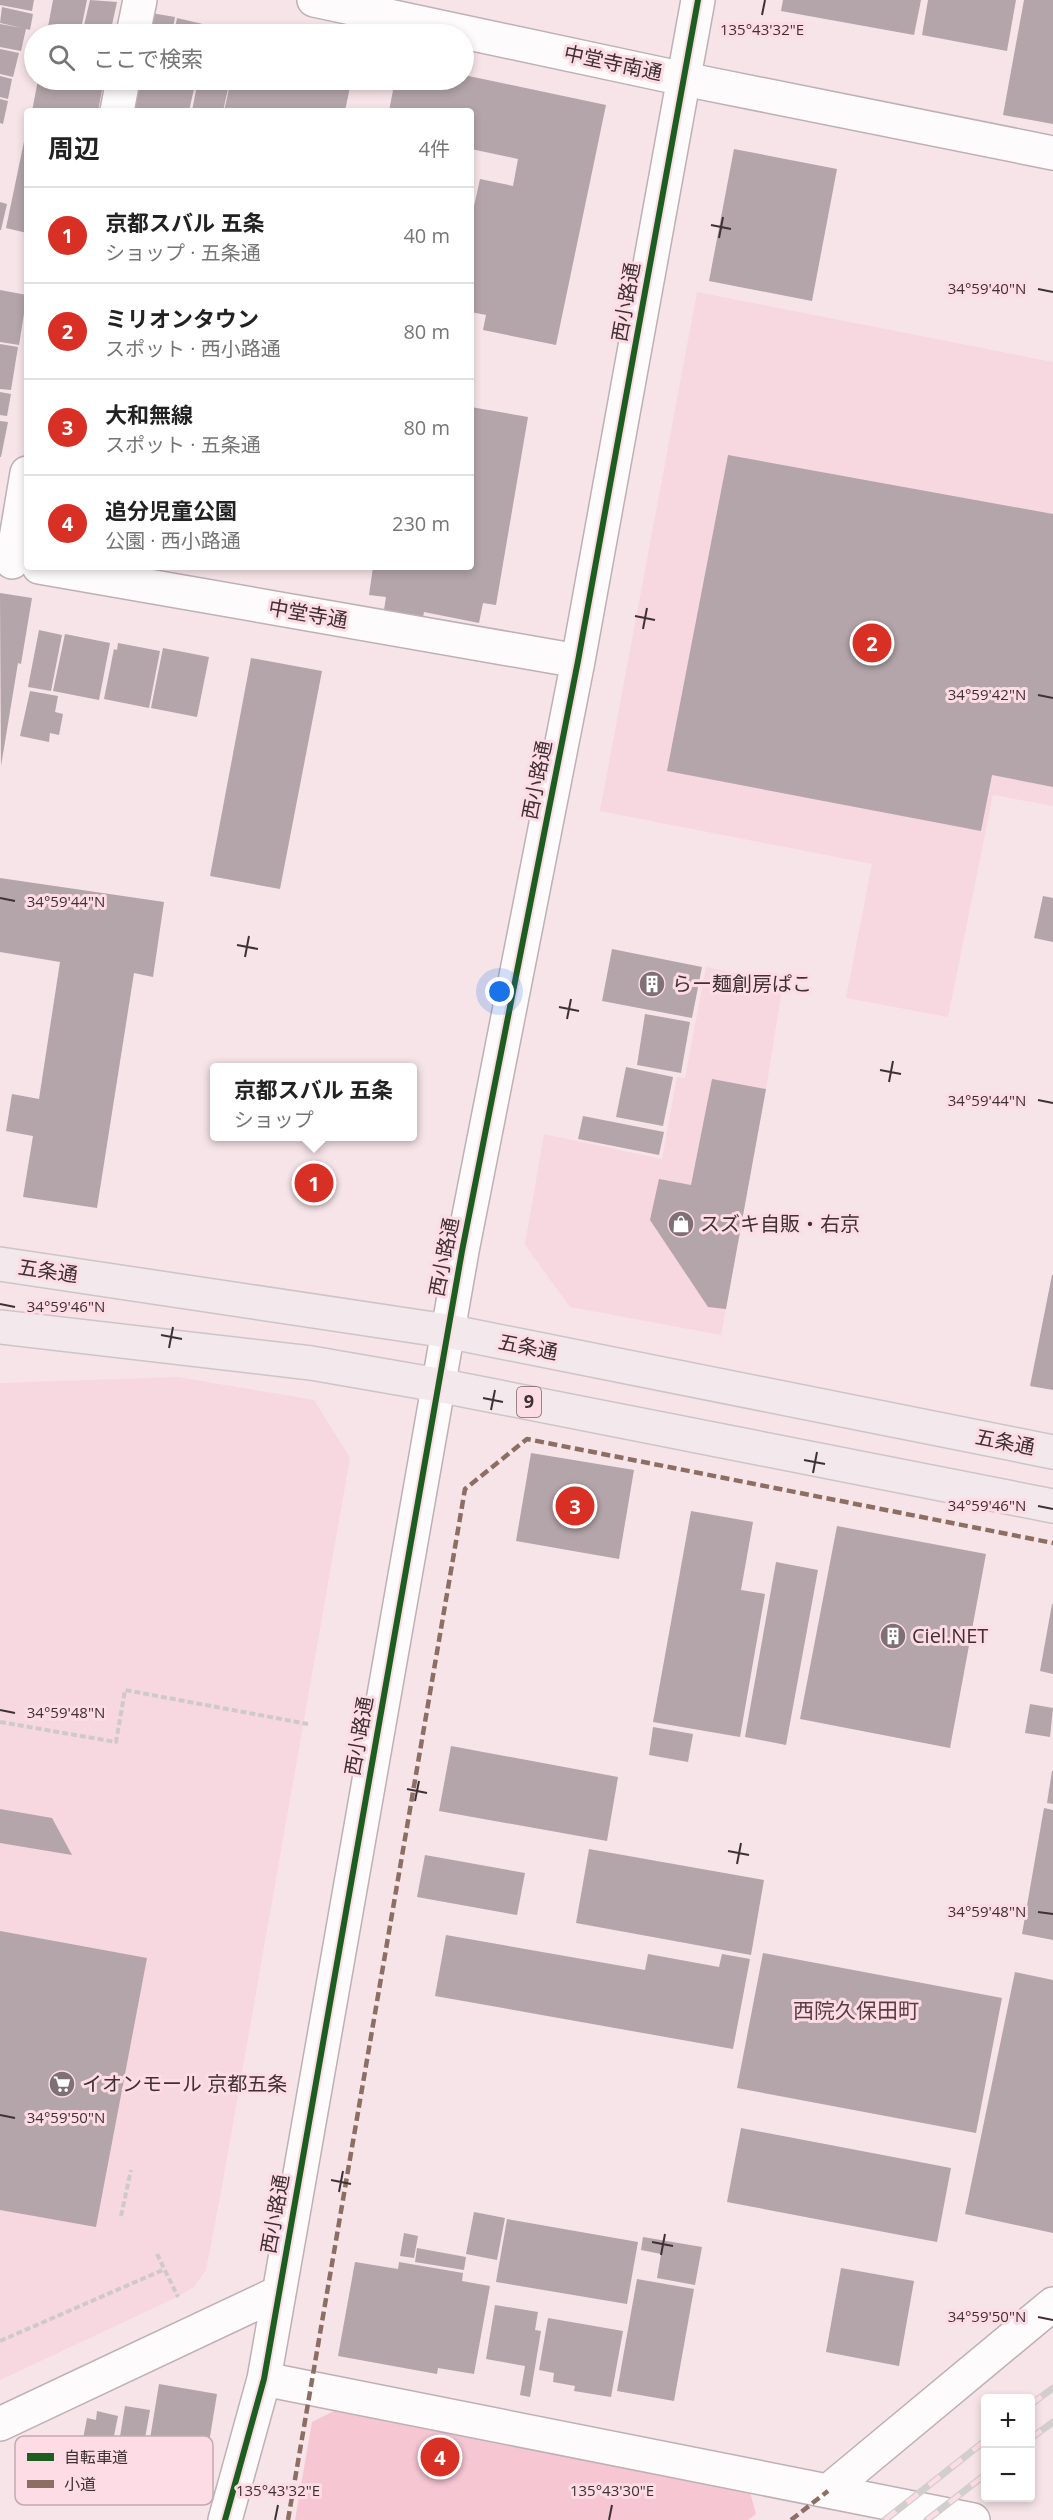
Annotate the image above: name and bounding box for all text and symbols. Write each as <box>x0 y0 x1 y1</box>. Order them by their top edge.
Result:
text: 135°43'32"E <box>720 19 804 39</box>
search box <box>24 24 474 90</box>
street label: 中堂寺南通 <box>561 39 665 86</box>
icon: search <box>45 41 78 74</box>
text: ここで検索 <box>93 43 203 73</box>
text: 周辺 <box>48 130 100 166</box>
text: 4件 <box>419 135 450 162</box>
text: 京都スバル 五条 <box>105 207 265 237</box>
text: 1 <box>62 222 73 249</box>
text: 40 m <box>403 222 450 249</box>
text: ショップ · 五条通 <box>105 239 261 266</box>
street label: 西小路通 <box>605 260 646 344</box>
text: 34°59'40"N <box>948 278 1026 298</box>
text: ミリオンタウン <box>105 303 259 333</box>
text: 2 <box>62 318 73 345</box>
text: 80 m <box>403 318 450 345</box>
text: スポット · 西小路通 <box>105 335 281 362</box>
text: 大和無線 <box>105 399 193 429</box>
text: 3 <box>62 414 73 441</box>
text: 80 m <box>403 414 450 441</box>
text: スポット · 五条通 <box>105 431 261 458</box>
text: 追分児童公園 <box>105 495 237 525</box>
text: 4 <box>62 510 73 537</box>
text: 230 m <box>392 510 450 537</box>
text: 公園 · 西小路通 <box>105 527 241 554</box>
street label: 中堂寺通 <box>266 593 350 634</box>
pin: 2 <box>852 620 892 666</box>
text: 34°59'42"N <box>948 684 1026 704</box>
street label: 西小路通 <box>516 738 557 822</box>
text: 34°59'44"N <box>27 891 105 911</box>
building icon: らー麺創房ぱこ <box>637 969 667 999</box>
place label: らー麺創房ぱこ <box>672 970 812 997</box>
your location <box>485 977 514 1006</box>
popup <box>210 1063 417 1141</box>
text: 京都スバル 五条 <box>234 1074 393 1104</box>
text: 34°59'44"N <box>948 1090 1026 1110</box>
text: ショップ <box>234 1106 314 1133</box>
pin: 1 <box>294 1160 334 1206</box>
shop icon: スズキ自販・右京 <box>666 1209 696 1239</box>
place label: スズキ自販・右京 <box>700 1210 860 1237</box>
street label: 西小路通 <box>423 1215 464 1299</box>
street label: 五条通 <box>16 1253 80 1288</box>
text: 34°59'46"N <box>27 1296 105 1316</box>
street label: 五条通 <box>496 1328 560 1365</box>
road number: 9 <box>517 1387 541 1417</box>
street label: 五条通 <box>973 1423 1037 1460</box>
pin: 3 <box>556 1484 594 1528</box>
text: 34°59'46"N <box>948 1495 1026 1515</box>
building icon: Ciel.NET <box>878 1621 908 1651</box>
place label: Ciel.NET <box>912 1622 988 1649</box>
street label: 西小路通 <box>338 1694 379 1778</box>
text: 34°59'48"N <box>27 1702 105 1722</box>
text: 34°59'48"N <box>948 1901 1026 1921</box>
district label: 西院久保田町 <box>793 1996 919 2024</box>
supermarket icon: イオンモール 京都五条 <box>47 2069 77 2099</box>
place label: イオンモール 京都五条 <box>82 2070 287 2097</box>
text: 34°59'50"N <box>27 2107 105 2127</box>
street label: 西小路通 <box>254 2172 295 2256</box>
text: 34°59'50"N <box>948 2306 1026 2326</box>
map controls <box>981 2394 1035 2502</box>
button: + <box>981 2394 1035 2448</box>
pin: 4 <box>420 2434 460 2480</box>
legend <box>15 2436 213 2505</box>
text: 自転車道 <box>64 2446 128 2468</box>
button: − <box>981 2448 1035 2502</box>
text: 小道 <box>64 2473 96 2495</box>
text: 135°43'32"E <box>236 2480 320 2500</box>
text: 135°43'30"E <box>570 2480 654 2500</box>

